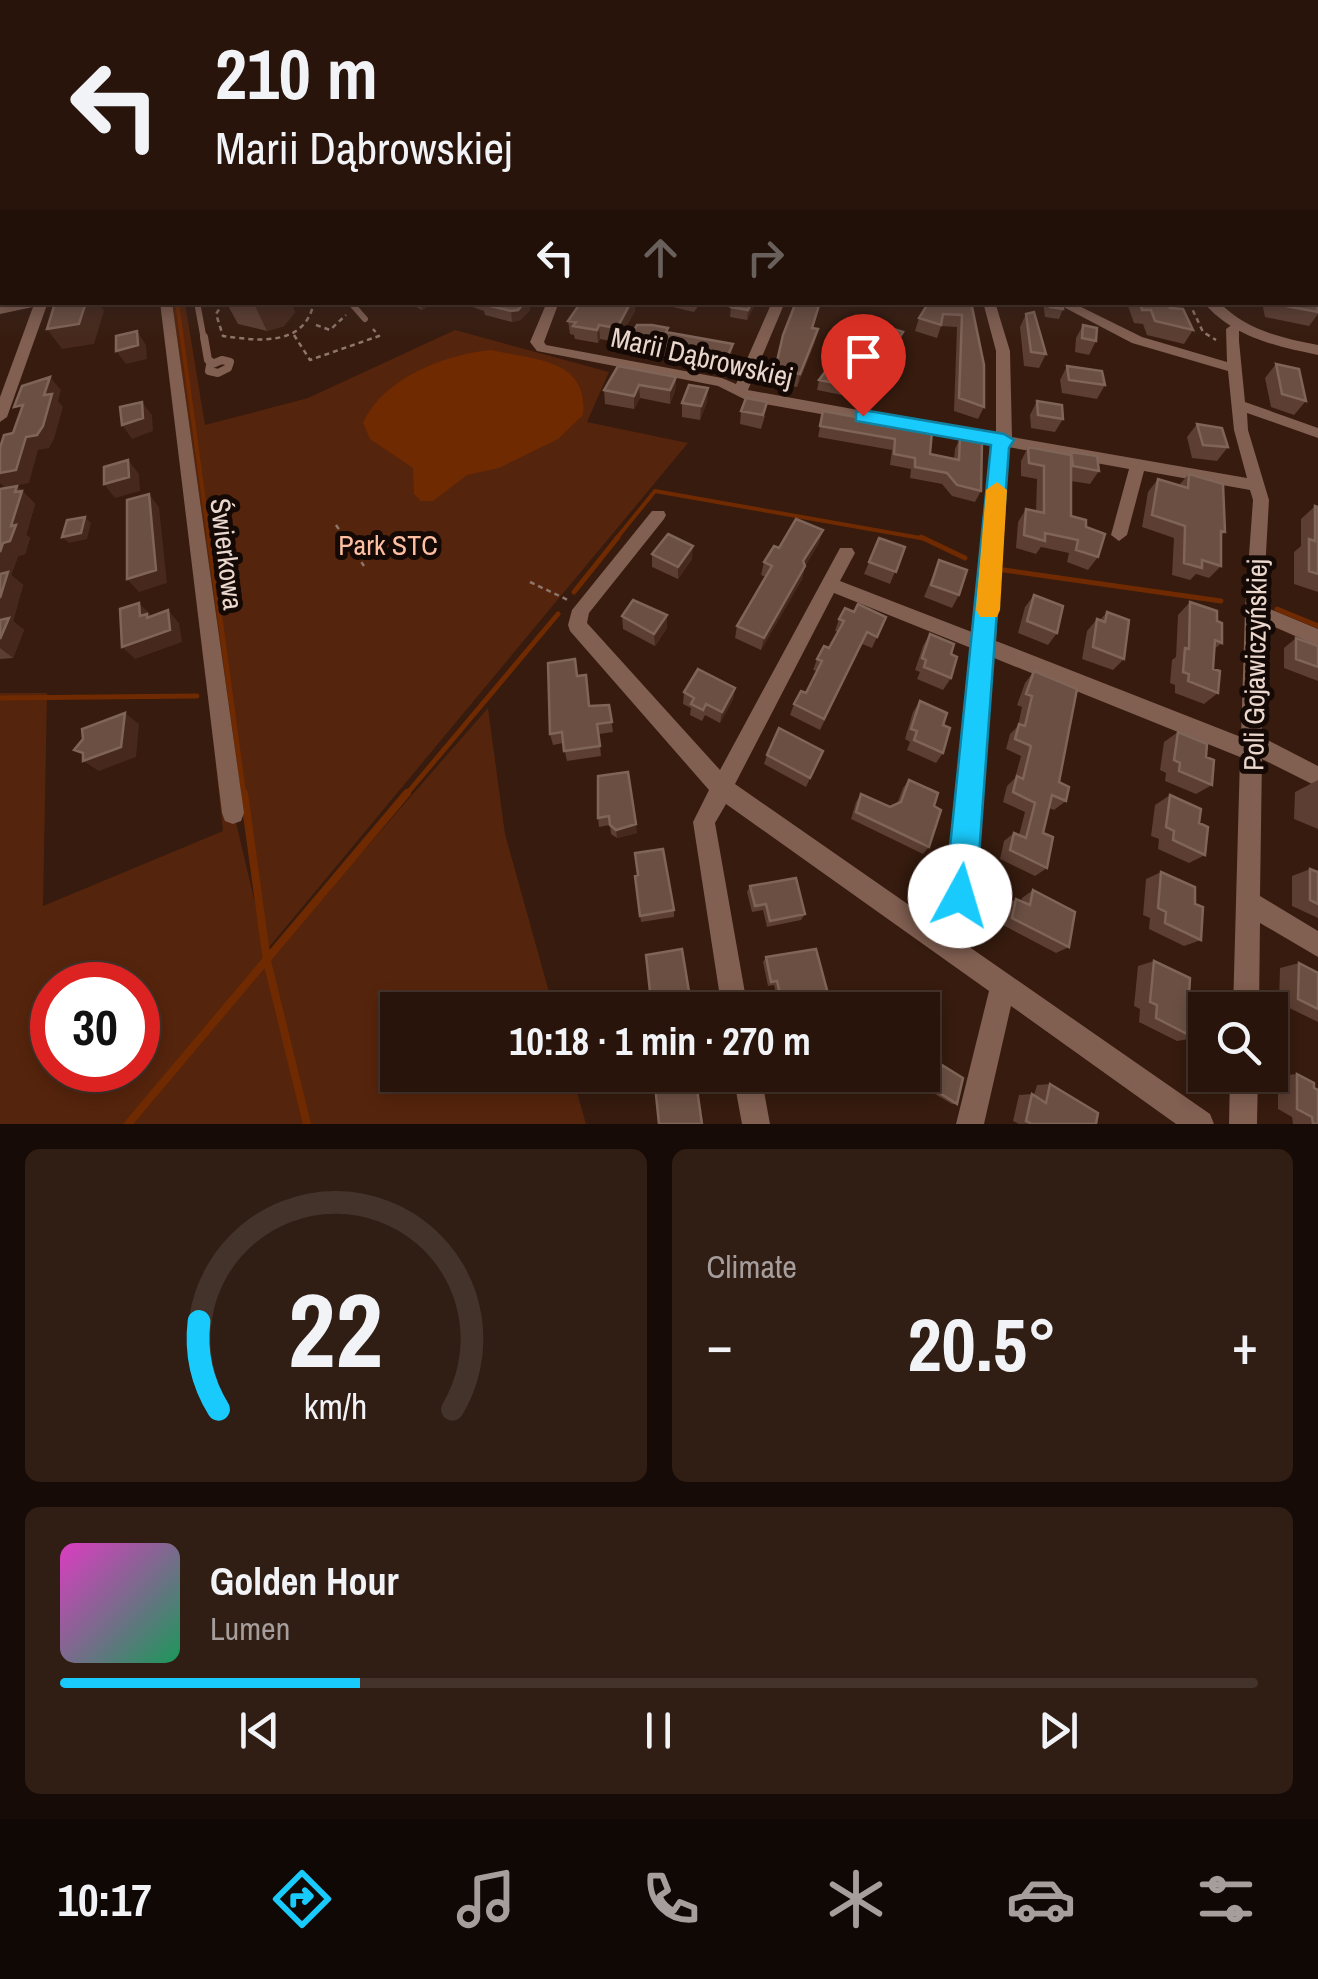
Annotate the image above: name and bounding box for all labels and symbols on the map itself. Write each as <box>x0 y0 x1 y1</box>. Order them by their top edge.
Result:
pin <box>821 314 906 417</box>
street label: Marii Dąbrowskiej <box>608 318 796 396</box>
street label: Świerkowa <box>201 496 253 612</box>
park label: Park STC <box>338 526 438 564</box>
street label: Poli Gojawiczyńskiej <box>1234 559 1276 771</box>
position arrow <box>908 844 1012 948</box>
speed limit sign: 30 <box>30 962 160 1092</box>

